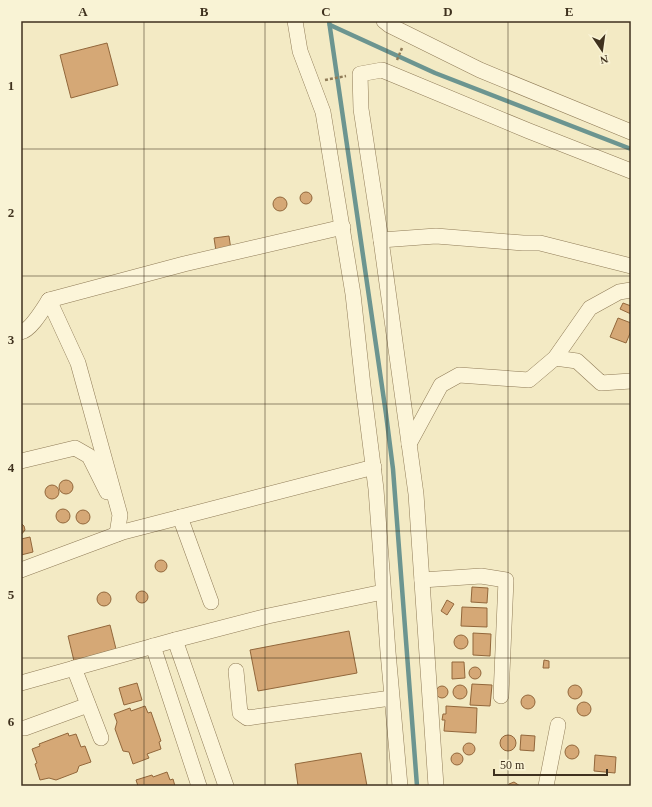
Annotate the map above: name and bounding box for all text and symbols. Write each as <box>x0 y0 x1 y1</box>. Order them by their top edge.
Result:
text: A <box>78 4 88 19</box>
text: B <box>200 4 209 19</box>
text: C <box>321 4 331 19</box>
text: D <box>443 4 453 19</box>
text: E <box>565 4 573 19</box>
north arrow <box>582 30 622 70</box>
text: N <box>599 53 609 66</box>
text: 1 <box>8 78 14 93</box>
text: 2 <box>8 205 14 220</box>
text: 3 <box>8 332 15 347</box>
text: 4 <box>8 460 15 475</box>
text: 5 <box>8 587 15 602</box>
text: 6 <box>8 714 15 729</box>
scale bar <box>494 751 607 777</box>
text: 50 m <box>500 758 525 772</box>

